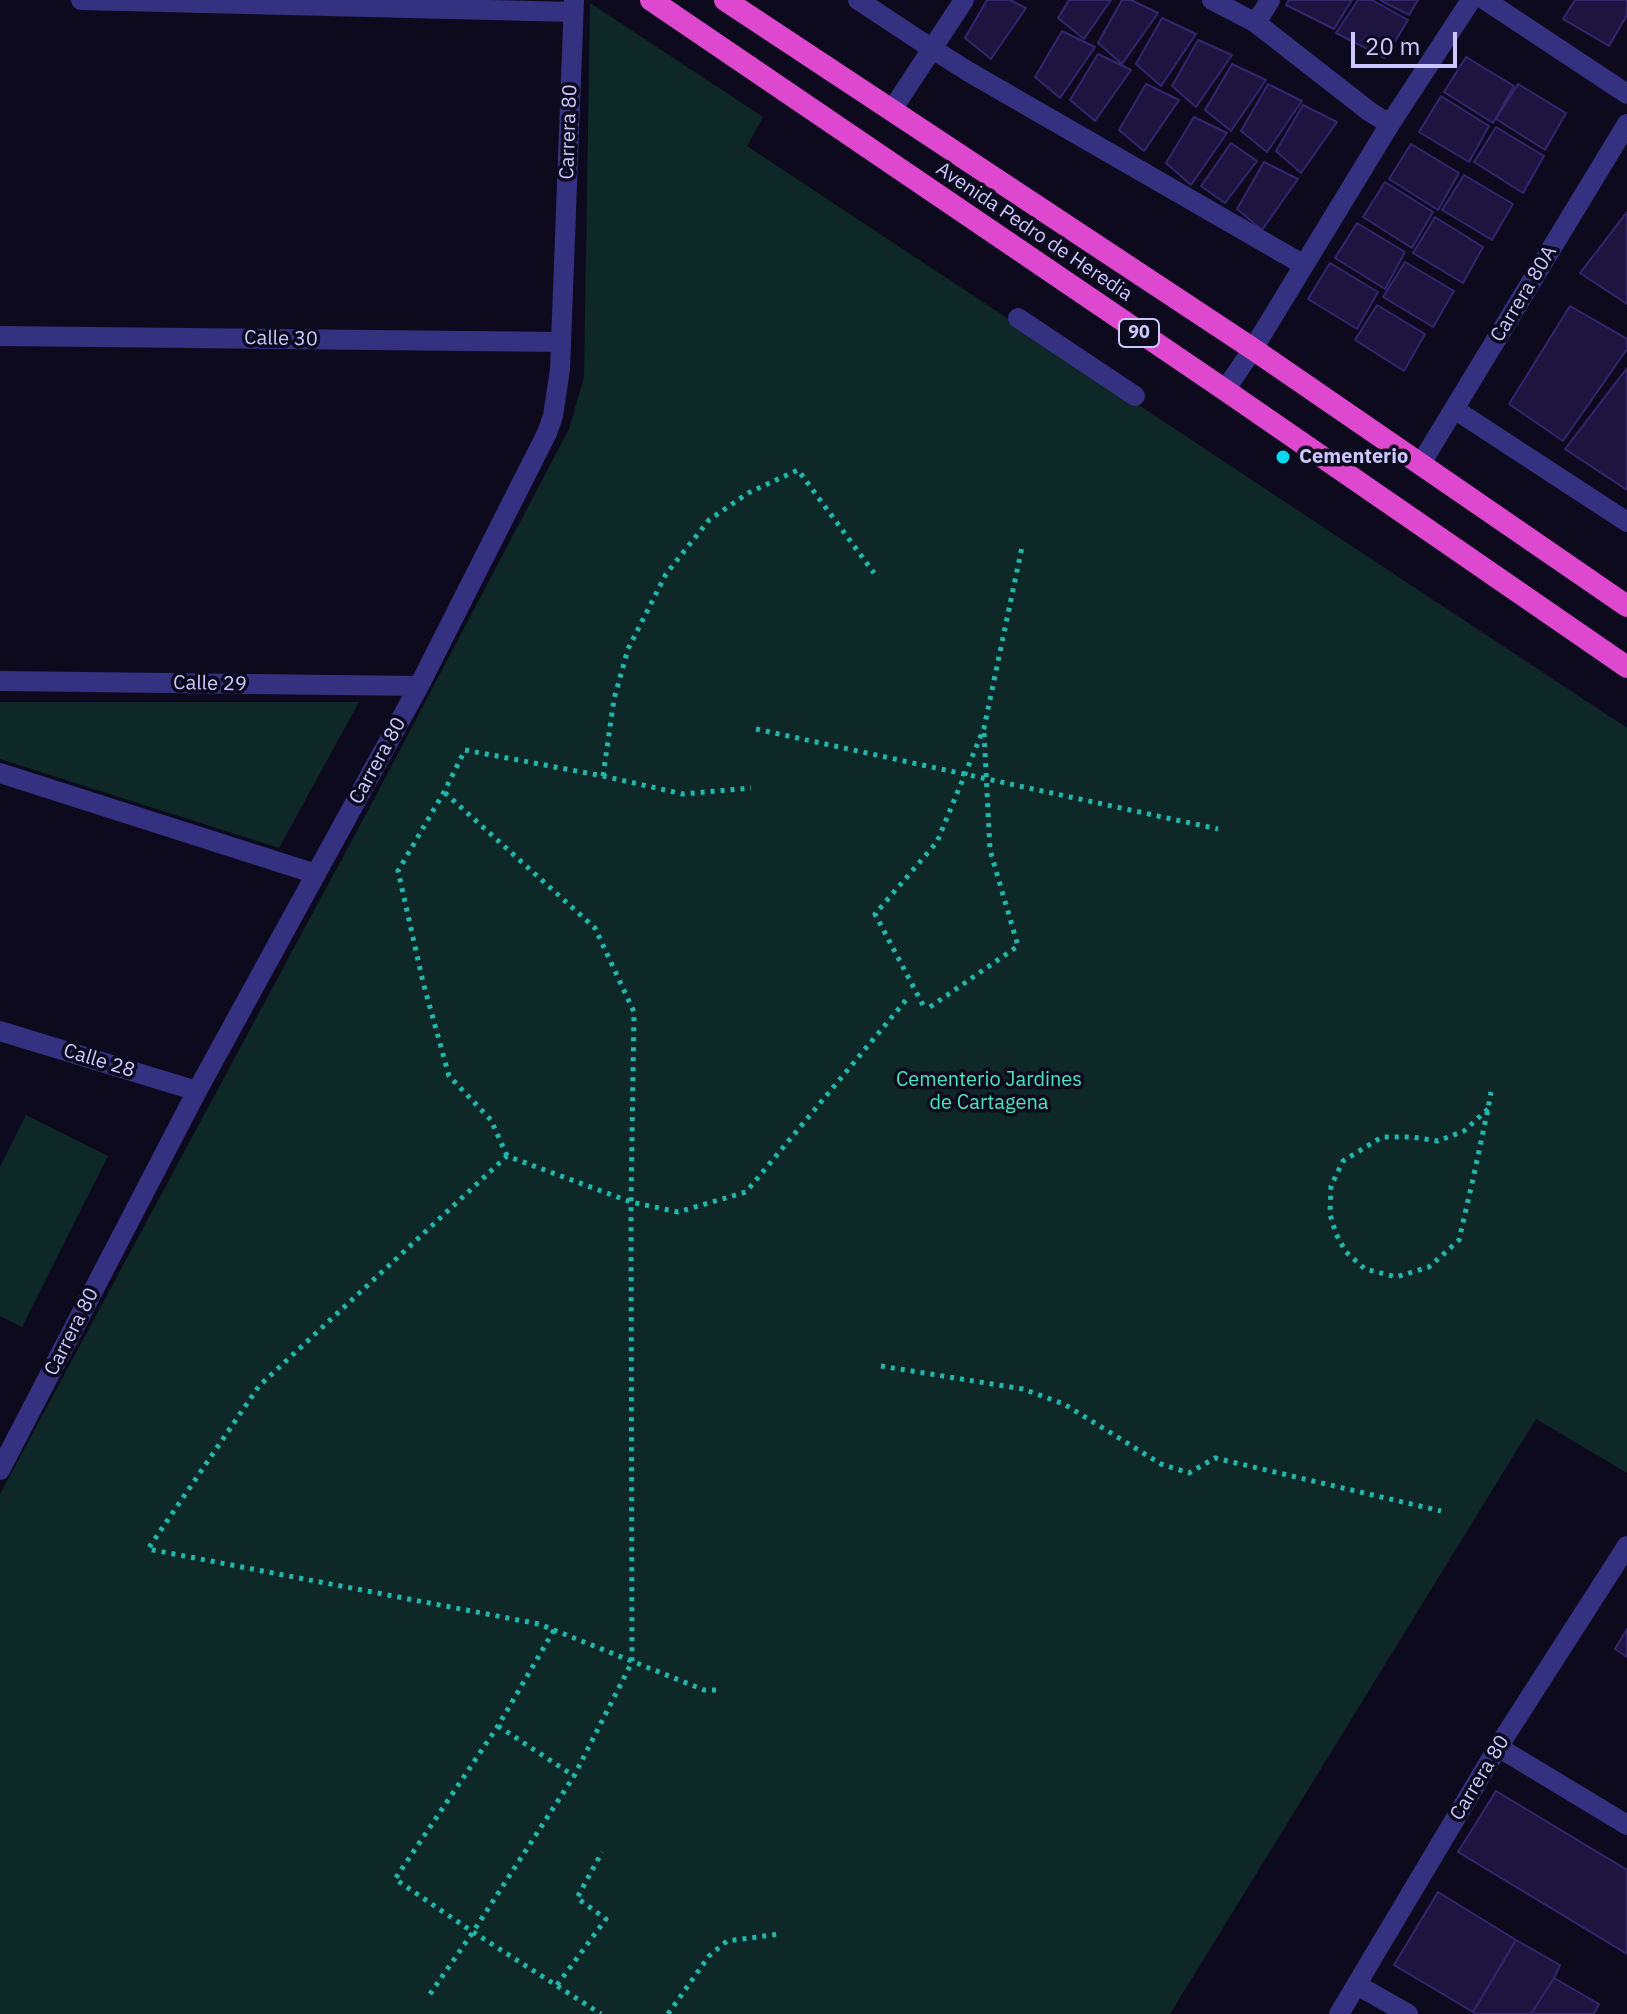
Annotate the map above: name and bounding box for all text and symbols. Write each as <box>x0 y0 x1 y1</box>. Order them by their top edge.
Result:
scale bar <box>1355 16 1461 66</box>
text: 20 m <box>1365 30 1420 62</box>
street label: Carrera 80 <box>555 84 583 180</box>
street label: Avenida Pedro de Heredia <box>931 157 1137 307</box>
street label: Carrera 80A <box>1486 241 1562 347</box>
road number: 90 <box>1119 319 1159 347</box>
street label: Calle 30 <box>244 326 318 352</box>
place label: Cementerio <box>1299 445 1408 469</box>
marker: Cementerio <box>1274 448 1292 466</box>
street label: Calle 29 <box>173 671 247 697</box>
street label: Carrera 80 <box>344 713 412 809</box>
street label: Calle 28 <box>60 1039 138 1083</box>
park label: Cementerio Jardines de Cartagena <box>896 1068 1082 1115</box>
street label: Carrera 80 <box>40 1284 104 1380</box>
street label: Carrera 80 <box>1445 1731 1515 1825</box>

